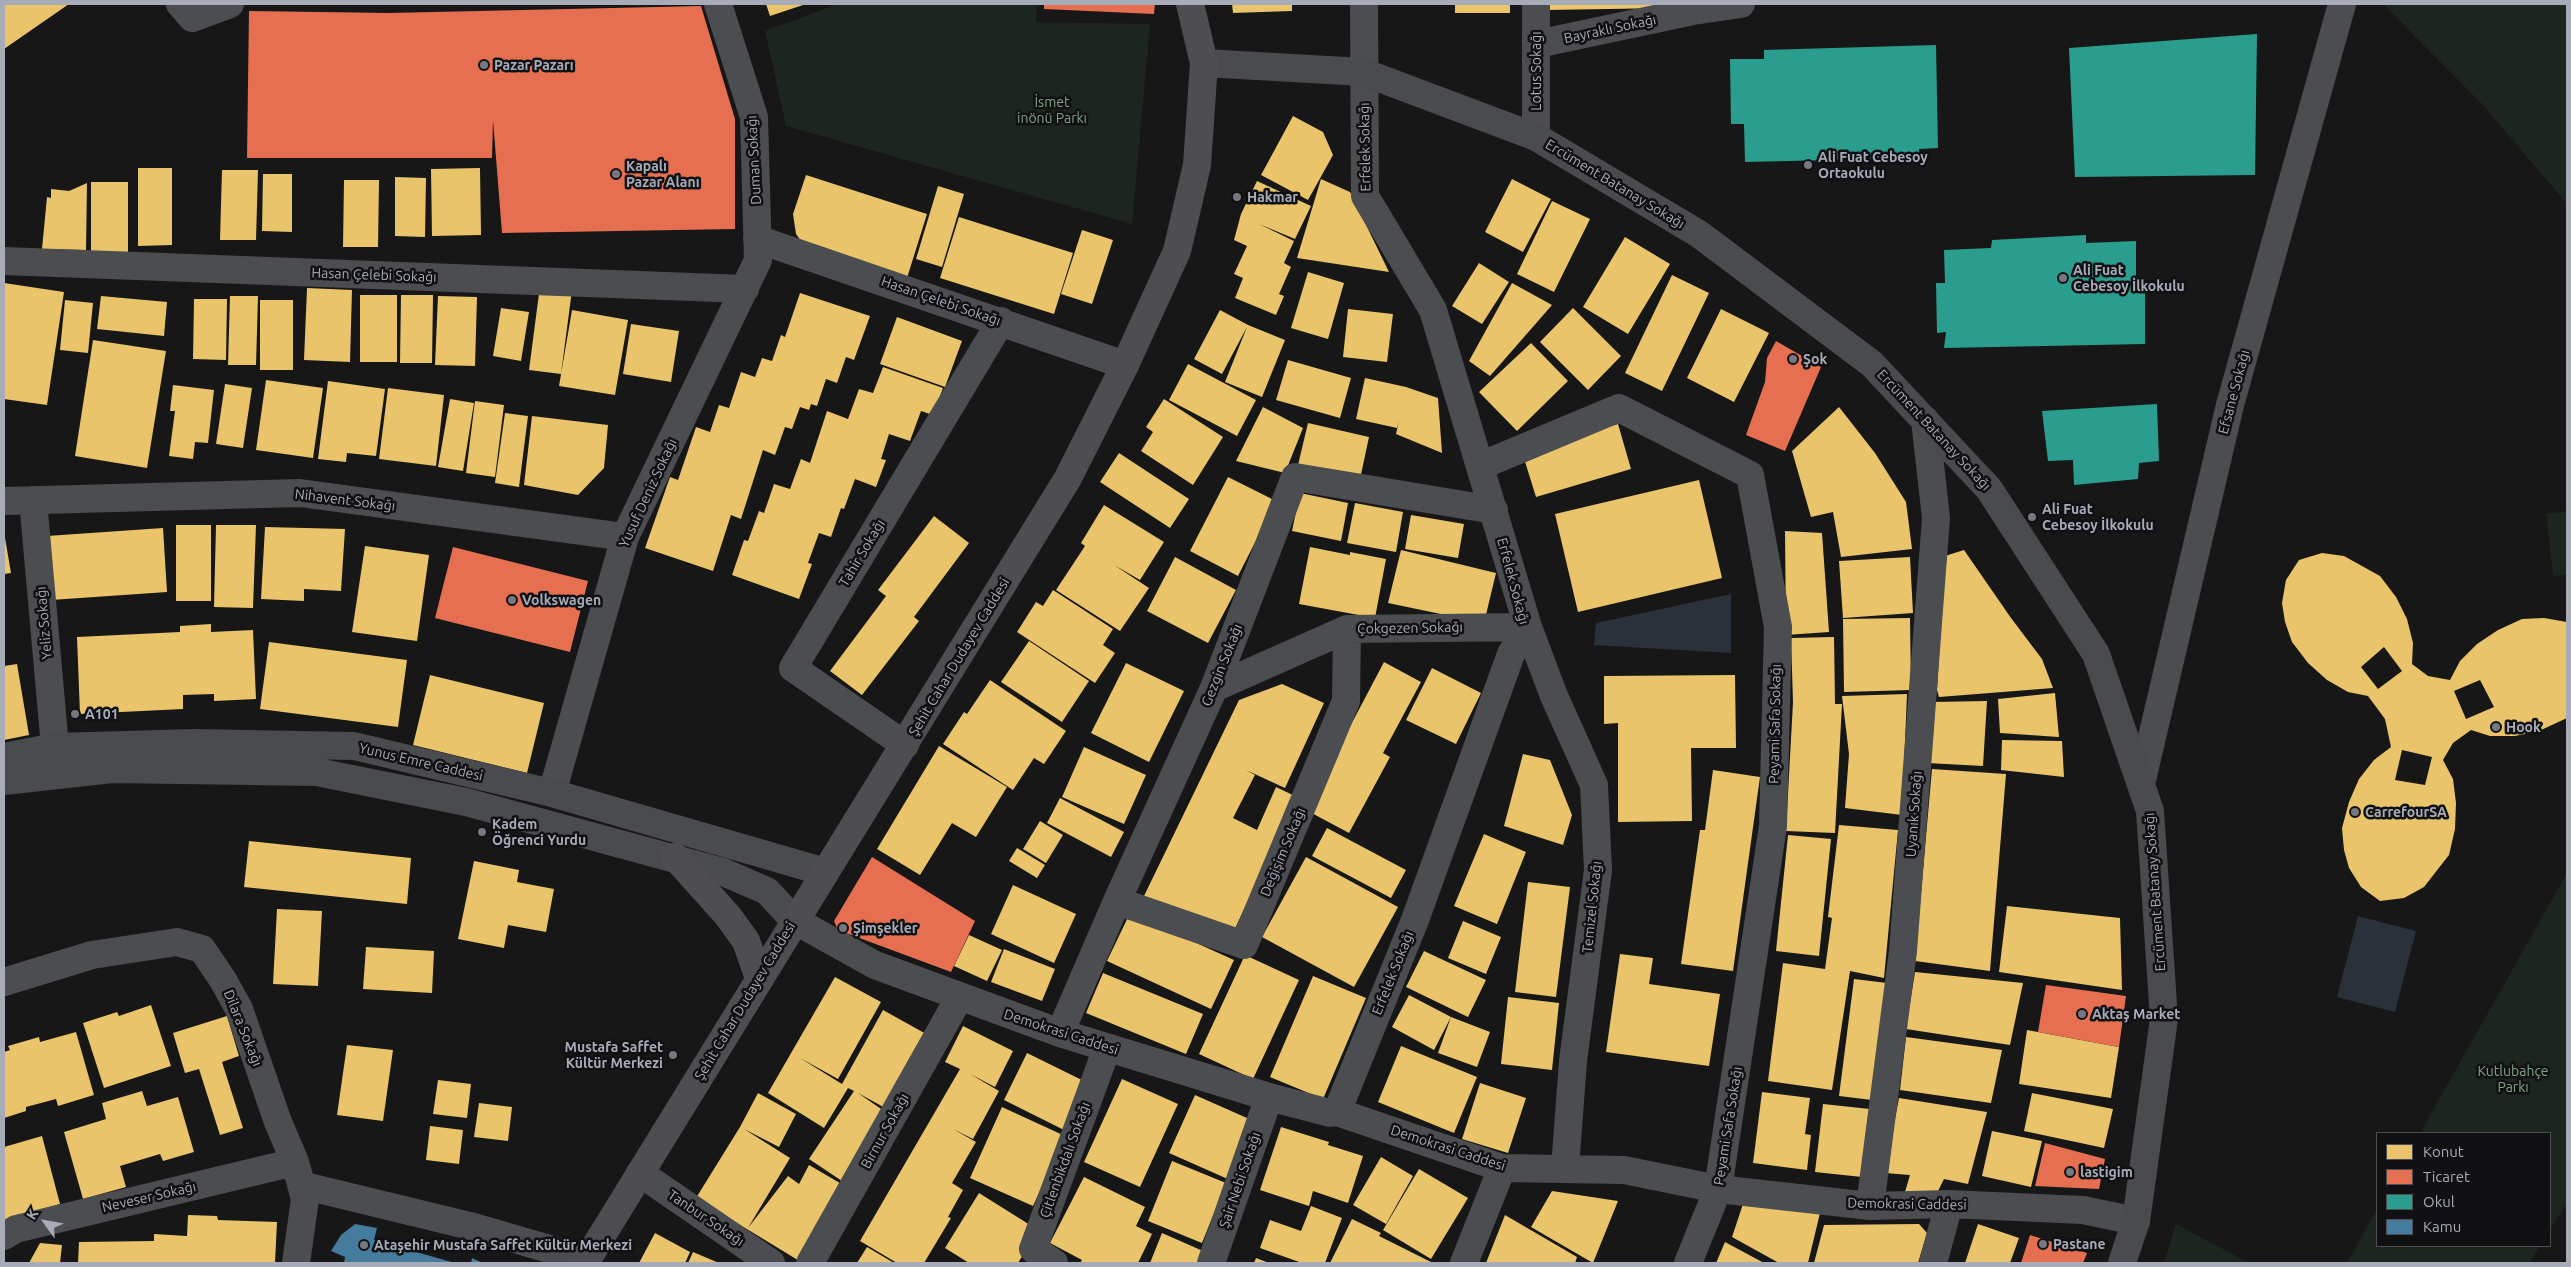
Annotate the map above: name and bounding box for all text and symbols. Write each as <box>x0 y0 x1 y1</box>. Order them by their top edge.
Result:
street label: Bayraklı Sokağı <box>1562 11 1658 47</box>
street label: Lotus Sokağı <box>1528 31 1544 111</box>
place label: Pazar Pazarı <box>494 57 574 73</box>
marker: Pazar Pazarı <box>478 59 490 71</box>
park label: İsmet inönü Parkı <box>1017 94 1087 126</box>
street label: Erfelek Sokağı <box>1356 102 1374 192</box>
street label: Duman Sokağı <box>743 115 765 205</box>
street label: Ercüment Batanay Sokağı <box>1542 136 1688 232</box>
place label: Ali Fuat Cebesoy Ortaokulu <box>1818 149 1928 182</box>
place label: Kapalı Pazar Alanı <box>626 158 700 190</box>
marker: Ali Fuat Cebesoy Ortaokulu <box>1802 159 1814 171</box>
marker: Kapalı Pazar Alanı <box>610 168 622 180</box>
place label: Hakmar <box>1247 189 1298 205</box>
marker: Hakmar <box>1231 191 1243 203</box>
place label: Ali Fuat Cebesoy İlkokulu <box>2073 262 2185 294</box>
street label: Hasan Çelebi Sokağı <box>311 264 437 286</box>
marker: Ali Fuat Cebesoy İlkokulu <box>2057 272 2069 284</box>
street label: Hasan Çelebi Sokağı <box>879 273 1003 329</box>
street label: Efsane Sokağı <box>2215 348 2253 436</box>
place label: Şok <box>1803 351 1827 367</box>
marker: Şok <box>1787 353 1799 365</box>
street label: Ercüment Batanay Sokağı <box>1874 366 1994 494</box>
street label: Yusuf Deniz Sokağı <box>615 436 681 550</box>
street label: Nihavent Sokağı <box>294 486 396 514</box>
place label: Ali̇ Fuat Cebesoy İlkokulu <box>2042 501 2154 534</box>
marker: Ali̇ Fuat Cebesoy İlkokulu <box>2026 511 2038 523</box>
street label: Tahir Sokağı <box>835 516 889 590</box>
street label: Erfelek Sokağı <box>1493 536 1533 626</box>
street label: Şehit Cahar Dudayev Caddesi <box>905 575 1013 739</box>
street label: Yeliz Sokağı <box>32 586 56 660</box>
place label: Volkswagen <box>522 592 601 608</box>
marker: Volkswagen <box>506 594 518 606</box>
street label: Çokgezen Sokağı <box>1357 619 1463 637</box>
street label: Gezgin Sokağı <box>1198 621 1246 709</box>
street label: Peyami Safa Sokağı <box>1766 664 1784 784</box>
place label: A101 <box>85 706 119 722</box>
marker: A101 <box>69 708 81 720</box>
place label: Hook <box>2506 719 2541 735</box>
marker: Hook <box>2490 721 2502 733</box>
street label: Yunus Emre Caddesi <box>357 740 485 784</box>
street label: Uyanık Sokağı <box>1903 770 1925 858</box>
place label: CarrefourSA <box>2365 804 2447 820</box>
street label: Değişim Sokağı <box>1257 805 1309 899</box>
marker: CarrefourSA <box>2349 806 2361 818</box>
street label: Ercüment Batanay Sokağı <box>2141 812 2169 972</box>
place label: Kadem Öğrenci Yurdu <box>492 816 586 849</box>
marker: Kadem Öğrenci Yurdu <box>476 826 488 838</box>
street label: Temizel Sokağı <box>1579 860 1605 954</box>
street label: Şehit Cahar Dudayev Caddesi <box>691 919 799 1083</box>
place label: Şimşekler <box>853 920 917 936</box>
marker: Şimşekler <box>837 922 849 934</box>
street label: Erfelek Sokağı <box>1369 929 1417 1017</box>
street label: Dilara Sokağı <box>220 987 266 1069</box>
street label: Demokrasi Caddesi <box>1002 1006 1120 1058</box>
place label: Aktaş Market <box>2092 1006 2180 1022</box>
marker: Aktaş Market <box>2076 1008 2088 1020</box>
place label: Mustafa Saffet Kültür Merkezi <box>564 1039 663 1072</box>
marker: Mustafa Saffet Kültür Merkezi <box>667 1049 679 1061</box>
park label: Kutlubahçe Parkı <box>2477 1063 2549 1096</box>
street label: Peyami Safa Sokağı <box>1710 1065 1746 1187</box>
street label: Birnur Sokağı <box>857 1090 913 1172</box>
street label: Çitlenbikdalı Sokağı <box>1036 1100 1094 1220</box>
street label: Demokrasi Caddesi <box>1389 1122 1507 1174</box>
street label: Şair Nebi Sokağı <box>1216 1130 1264 1230</box>
legend <box>2376 1132 2551 1247</box>
text: Konut <box>2423 1143 2464 1160</box>
place label: lastigim <box>2080 1164 2133 1180</box>
marker: lastigim <box>2064 1166 2076 1178</box>
text: Ticaret <box>2423 1168 2470 1185</box>
street label: Neveser Sokağı <box>100 1178 198 1216</box>
street label: Tanbur Sokağı <box>665 1186 747 1250</box>
text: Okul <box>2423 1193 2455 1210</box>
street label: Demokrasi Caddesi <box>1847 1195 1967 1213</box>
north arrow <box>20 1197 70 1247</box>
text: K <box>23 1206 42 1222</box>
text: Kamu <box>2423 1218 2461 1235</box>
place label: Pastane <box>2053 1236 2106 1252</box>
place label: Ataşehir Mustafa Saffet Kültür Merkezi <box>374 1237 632 1253</box>
marker: Pastane <box>2037 1238 2049 1250</box>
marker: Ataşehir Mustafa Saffet Kültür Merkezi <box>358 1239 370 1251</box>

